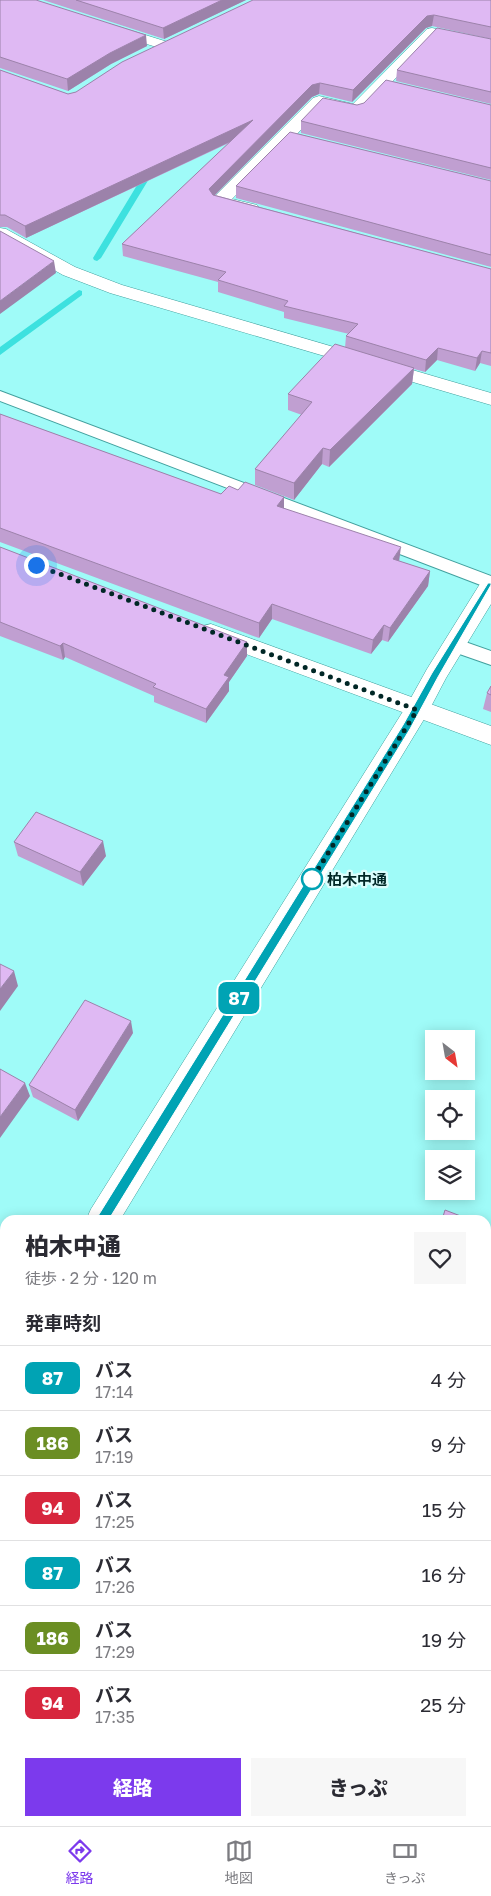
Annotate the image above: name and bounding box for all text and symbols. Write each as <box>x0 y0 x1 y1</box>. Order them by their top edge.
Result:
your location <box>24 553 49 578</box>
marker: 柏木中通 <box>301 868 323 890</box>
place label: 柏木中通 <box>327 870 387 888</box>
line badge: 87 <box>216 982 262 1014</box>
text: 87 <box>228 987 250 1009</box>
north arrow <box>425 1030 475 1080</box>
map controls <box>425 1030 475 1200</box>
button: locate <box>425 1090 475 1140</box>
button: layers <box>425 1150 475 1200</box>
text: 柏木中通 <box>25 1231 121 1260</box>
button: heart <box>414 1232 466 1284</box>
text: 徒歩 · 2 分 · 120 m <box>25 1268 157 1288</box>
text: 発車時刻 <box>25 1311 101 1334</box>
text: バス <box>95 1358 133 1381</box>
text: 87 <box>42 1367 63 1389</box>
text: 4 分 <box>431 1368 466 1391</box>
text: 17:14 <box>95 1382 134 1402</box>
text: バス <box>95 1423 133 1446</box>
text: 186 <box>36 1432 69 1454</box>
text: 9 分 <box>431 1433 466 1456</box>
text: 17:19 <box>95 1447 133 1467</box>
text: バス <box>95 1488 133 1511</box>
text: 94 <box>41 1497 64 1519</box>
text: 15 分 <box>422 1498 466 1521</box>
text: 17:25 <box>95 1512 135 1532</box>
text: バス <box>95 1553 133 1576</box>
text: 87 <box>42 1562 63 1584</box>
text: 16 分 <box>422 1563 466 1586</box>
text: 17:26 <box>95 1577 135 1597</box>
text: バス <box>95 1618 133 1641</box>
text: 186 <box>36 1627 69 1649</box>
text: 19 分 <box>422 1628 466 1651</box>
text: 17:29 <box>95 1642 135 1662</box>
text: バス <box>95 1683 133 1706</box>
text: 94 <box>41 1692 64 1714</box>
text: 25 分 <box>420 1693 466 1716</box>
text: 17:35 <box>95 1707 135 1727</box>
button: 経路 <box>25 1758 241 1816</box>
button: きっぷ <box>251 1758 466 1816</box>
tab: 経路 <box>66 1837 94 1887</box>
tab: 地図 <box>225 1837 253 1887</box>
tab: きっぷ <box>384 1837 425 1887</box>

